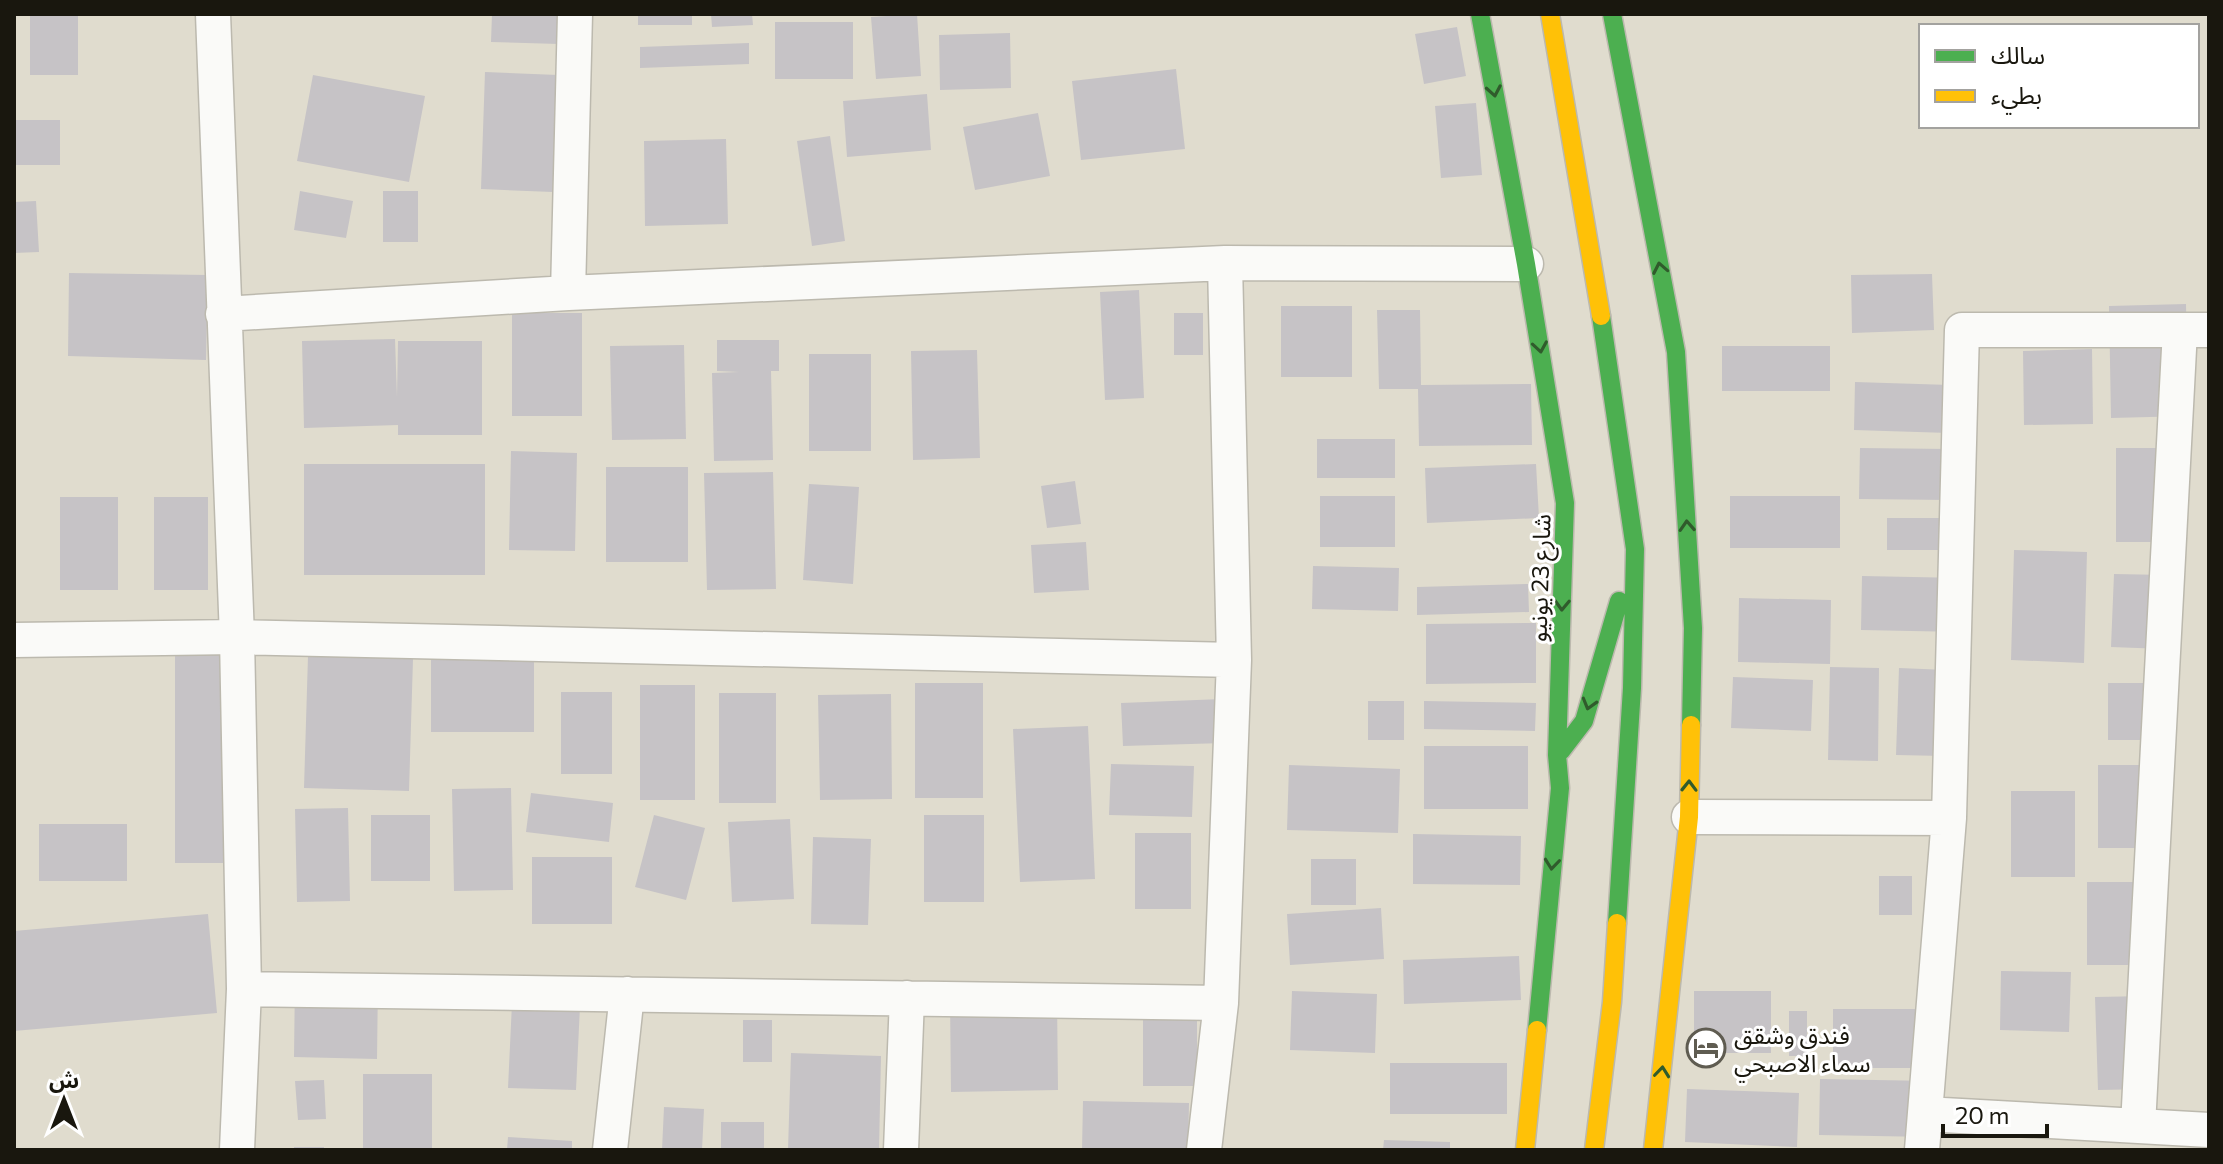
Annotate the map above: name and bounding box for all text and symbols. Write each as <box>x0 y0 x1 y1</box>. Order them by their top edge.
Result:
legend <box>1919 24 2199 128</box>
text: سالك <box>1991 40 2045 69</box>
text: بطيء <box>1991 80 2042 115</box>
one-way arrow <box>1485 84 1502 97</box>
one-way arrow <box>1653 261 1670 275</box>
one-way arrow <box>1531 340 1548 354</box>
street label: شارع 23 يونيو <box>1522 513 1560 643</box>
one-way arrow <box>1679 519 1696 532</box>
one-way arrow <box>1553 599 1571 612</box>
one-way arrow <box>1582 697 1598 711</box>
one-way arrow <box>1681 779 1698 792</box>
one-way arrow <box>1544 858 1561 871</box>
place label: فندق وشقق سماء الاصبحي <box>1734 1020 1871 1082</box>
hotel icon: فندق وشقق سماء الاصبحي <box>1685 1027 1727 1069</box>
north arrow <box>24 1060 104 1140</box>
text: ش <box>49 1066 79 1093</box>
one-way arrow <box>1653 1066 1670 1079</box>
scale bar <box>1943 1088 2047 1138</box>
text: 20 m <box>1955 1100 2009 1129</box>

